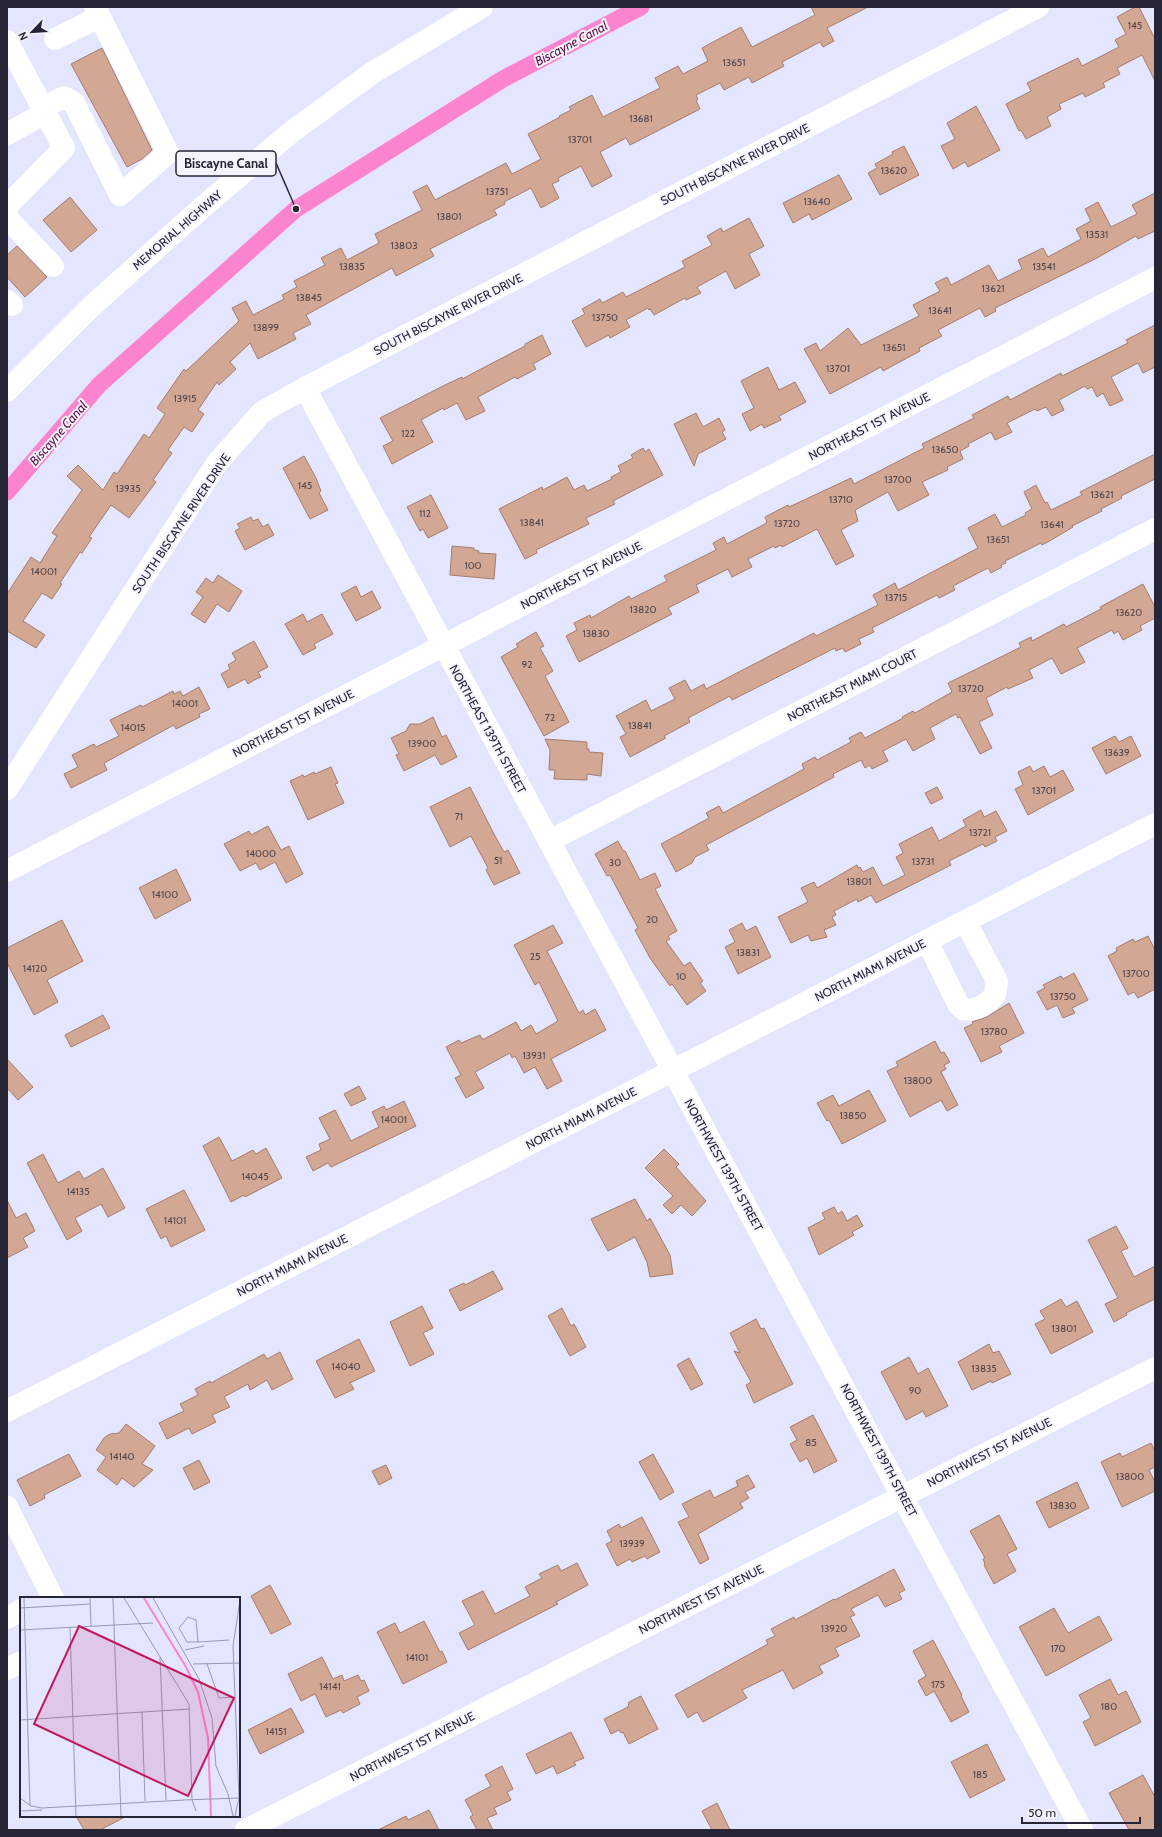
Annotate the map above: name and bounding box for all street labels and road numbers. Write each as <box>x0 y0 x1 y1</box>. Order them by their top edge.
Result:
street label: SOUTH BISCAYNE RIVER DRIVE <box>658 120 812 208</box>
street label: MEMORIAL HIGHWAY <box>129 187 225 273</box>
street label: SOUTH BISCAYNE RIVER DRIVE <box>371 270 525 358</box>
street label: NORTHEAST 1ST AVENUE <box>806 389 933 463</box>
street label: SOUTH BISCAYNE RIVER DRIVE <box>128 450 234 596</box>
street label: NORTHEAST 1ST AVENUE <box>518 538 645 612</box>
street label: NORTHEAST MIAMI COURT <box>784 645 920 724</box>
street label: NORTHEAST 139TH STREET <box>446 662 530 797</box>
street label: NORTHEAST 1ST AVENUE <box>230 686 357 760</box>
street label: NORTH MIAMI AVENUE <box>812 935 928 1004</box>
street label: NORTH MIAMI AVENUE <box>523 1083 639 1152</box>
street label: NORTHWEST 139TH STREET <box>681 1096 767 1234</box>
street label: NORTH MIAMI AVENUE <box>234 1230 350 1299</box>
street label: NORTHWEST 139TH STREET <box>837 1381 921 1520</box>
street label: NORTHWEST 1ST AVENUE <box>924 1414 1054 1490</box>
street label: NORTHWEST 1ST AVENUE <box>636 1561 766 1637</box>
street label: NORTHWEST 1ST AVENUE <box>347 1708 477 1784</box>

